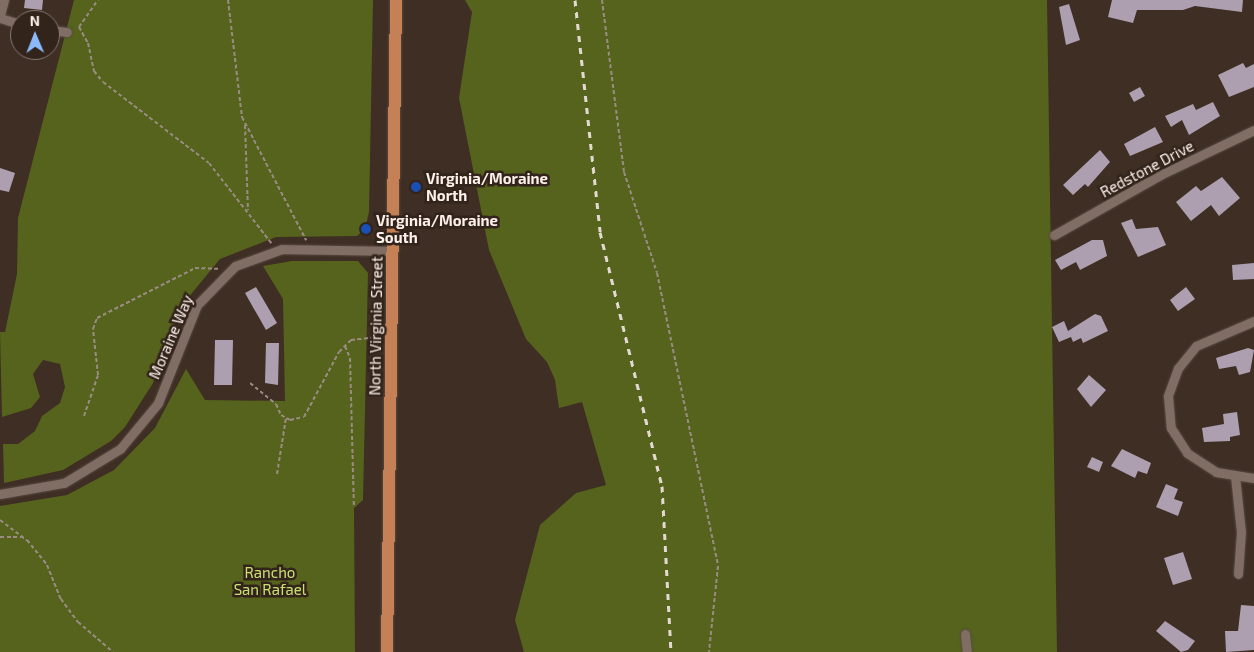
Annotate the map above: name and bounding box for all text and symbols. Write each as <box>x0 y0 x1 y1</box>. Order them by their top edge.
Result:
north arrow <box>10 10 60 60</box>
text: N <box>30 12 40 29</box>
street label: Redstone Drive <box>1097 137 1197 201</box>
place label: Virginia/Moraine North <box>426 169 548 204</box>
marker: Virginia/Moraine North <box>410 181 422 193</box>
place label: Virginia/Moraine South <box>376 211 498 246</box>
marker: Virginia/Moraine South <box>360 223 372 235</box>
street label: North Virginia Street <box>366 256 386 396</box>
street label: Moraine Way <box>145 292 197 382</box>
park label: Rancho San Rafael <box>234 563 306 598</box>

